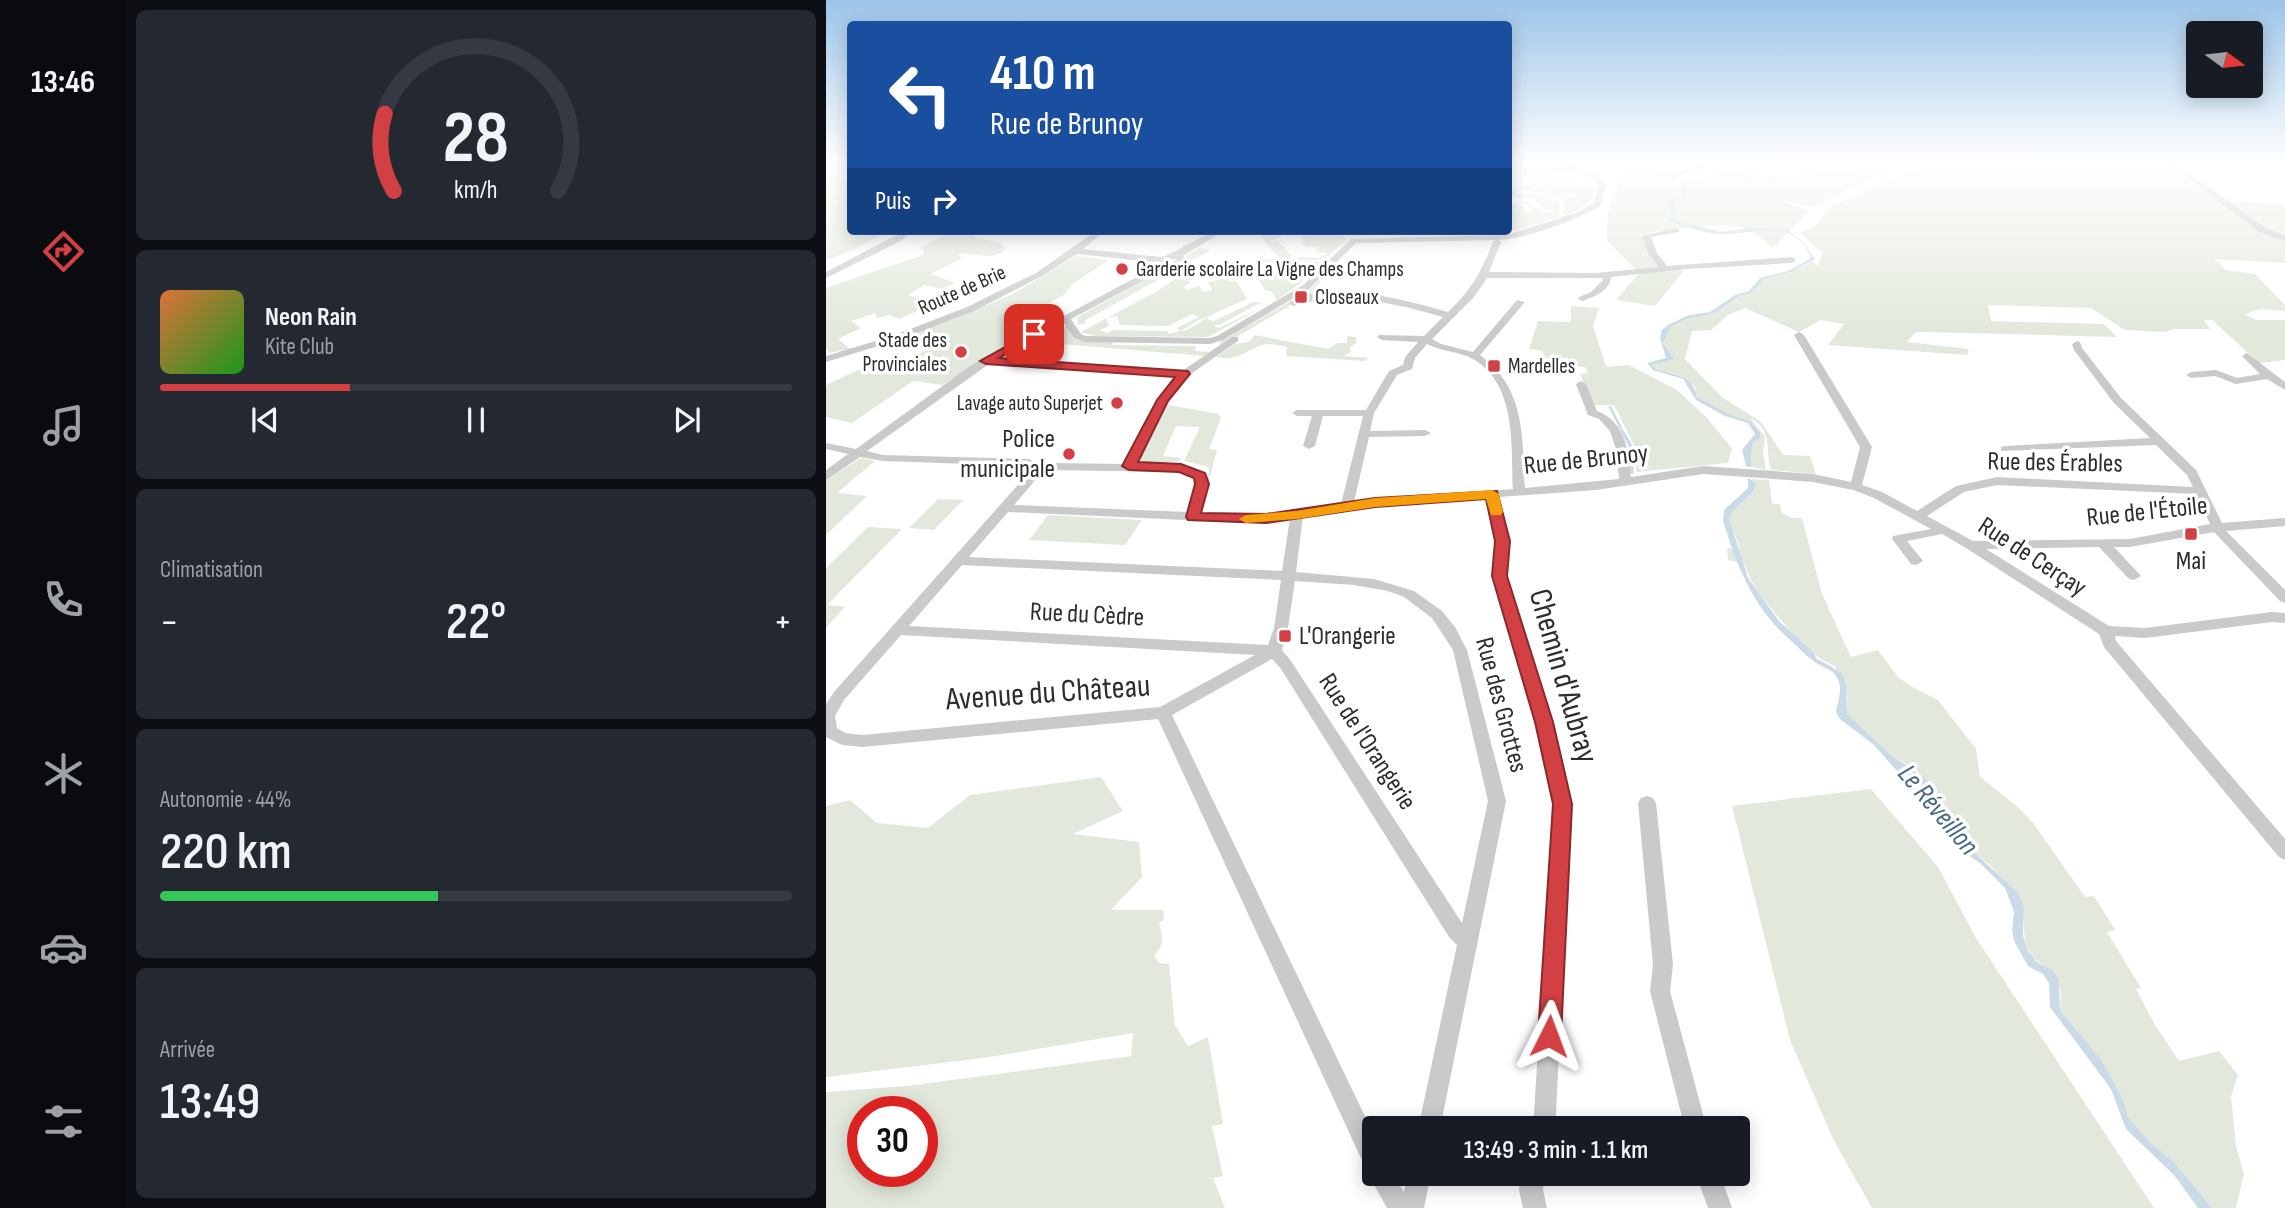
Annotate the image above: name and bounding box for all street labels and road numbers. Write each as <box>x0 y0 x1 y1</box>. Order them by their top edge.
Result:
street label: Route de Brie <box>914 260 1010 320</box>
street label: Rue de Brunoy <box>1522 438 1650 482</box>
street label: Rue des Érables <box>1987 446 2123 480</box>
street label: Rue de l'Étoile <box>2085 490 2209 534</box>
street label: Rue de Cerçay <box>1972 511 2092 603</box>
street label: Chemin d'Aubray <box>1520 584 1606 768</box>
street label: Rue du Cèdre <box>1029 597 1145 633</box>
street label: Rue des Grottes <box>1468 634 1534 776</box>
street label: Avenue du Château <box>944 666 1151 720</box>
street label: Rue de l'Orangerie <box>1311 668 1423 816</box>

